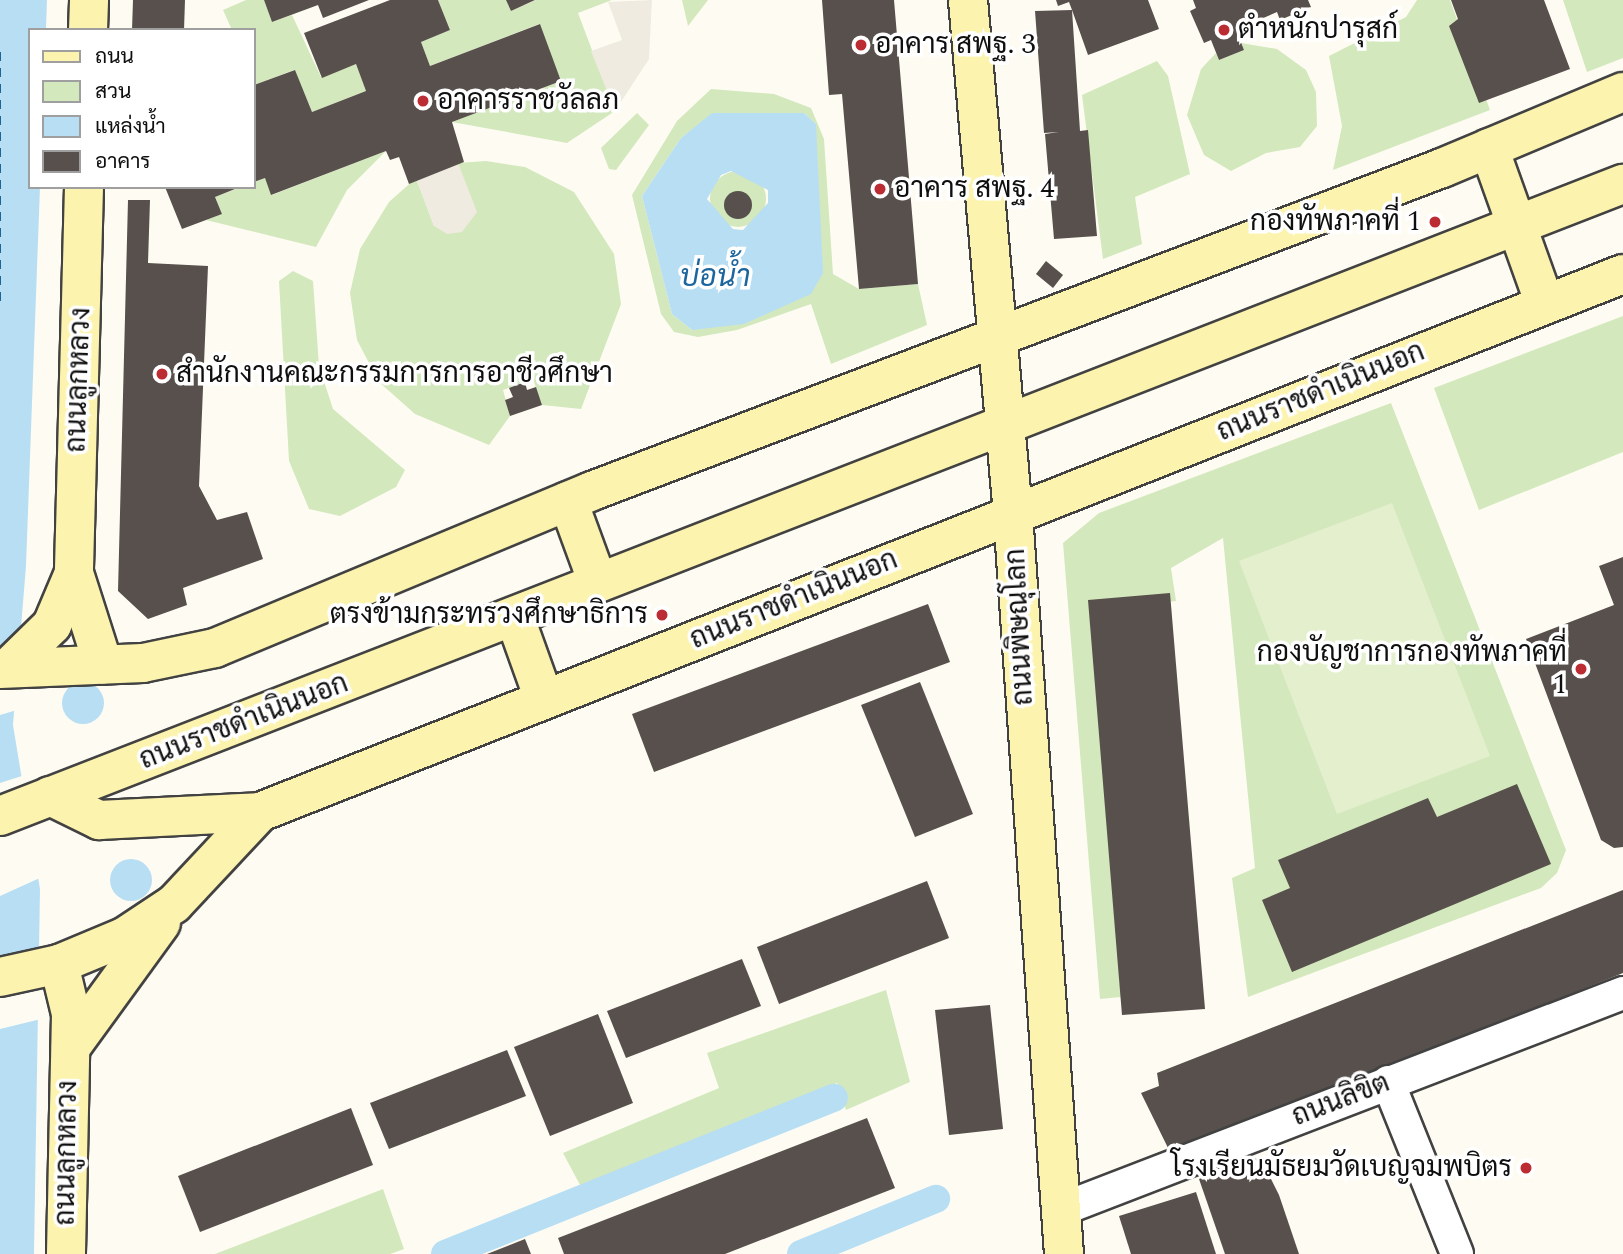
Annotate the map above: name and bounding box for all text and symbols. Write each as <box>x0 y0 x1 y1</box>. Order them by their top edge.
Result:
place label: ตำหนักปารุสก์ <box>1238 13 1398 47</box>
marker: ตำหนักปารุสก์ <box>1216 22 1232 38</box>
legend <box>28 28 256 189</box>
place label: อาคาร สพฐ. 3 <box>875 28 1036 62</box>
marker: อาคาร สพฐ. 3 <box>853 37 869 53</box>
text: ถนน <box>95 41 134 73</box>
text: สวน <box>95 76 131 108</box>
place label: อาคารราชวัลลภ <box>437 84 619 118</box>
marker: อาคารราชวัลลภ <box>415 93 431 109</box>
text: แหล่งน้ำ <box>95 111 166 143</box>
text: อาคาร <box>95 146 151 178</box>
place label: อาคาร สพฐ. 4 <box>894 172 1055 206</box>
marker: อาคาร สพฐ. 4 <box>872 181 888 197</box>
place label: กองทัพภาคที่ 1 <box>1250 205 1421 239</box>
marker: กองทัพภาคที่ 1 <box>1427 214 1443 230</box>
water label: บ่อน้ำ <box>680 259 750 295</box>
street label: ถนนลูกหลวง <box>60 307 98 453</box>
street label: ถนนราชดำเนินนอก <box>1212 335 1430 449</box>
place label: สำนักงานคณะกรรมการการอาชีวศึกษา <box>176 357 613 391</box>
marker: สำนักงานคณะกรรมการการอาชีวศึกษา <box>154 366 170 382</box>
street label: ถนนราชดำเนินนอก <box>685 543 903 657</box>
street label: ถนนพิษณุโลก <box>999 548 1041 706</box>
place label: ตรงข้ามกระทรวงศึกษาธิการ <box>330 598 648 632</box>
marker: ตรงข้ามกระทรวงศึกษาธิการ <box>654 607 670 623</box>
place label: กองบัญชาการกองทัพภาคที่ 1 <box>1257 636 1567 702</box>
marker: กองบัญชาการกองทัพภาคที่ 1 <box>1573 661 1589 677</box>
street label: ถนนราชดำเนินนอก <box>135 667 353 777</box>
street label: ถนนลิขิต <box>1287 1066 1395 1134</box>
street label: ถนนลูกหลวง <box>49 1080 85 1226</box>
place label: โรงเรียนมัธยมวัดเบญจมพบิตร <box>1171 1151 1512 1185</box>
marker: โรงเรียนมัธยมวัดเบญจมพบิตร <box>1518 1160 1534 1176</box>

